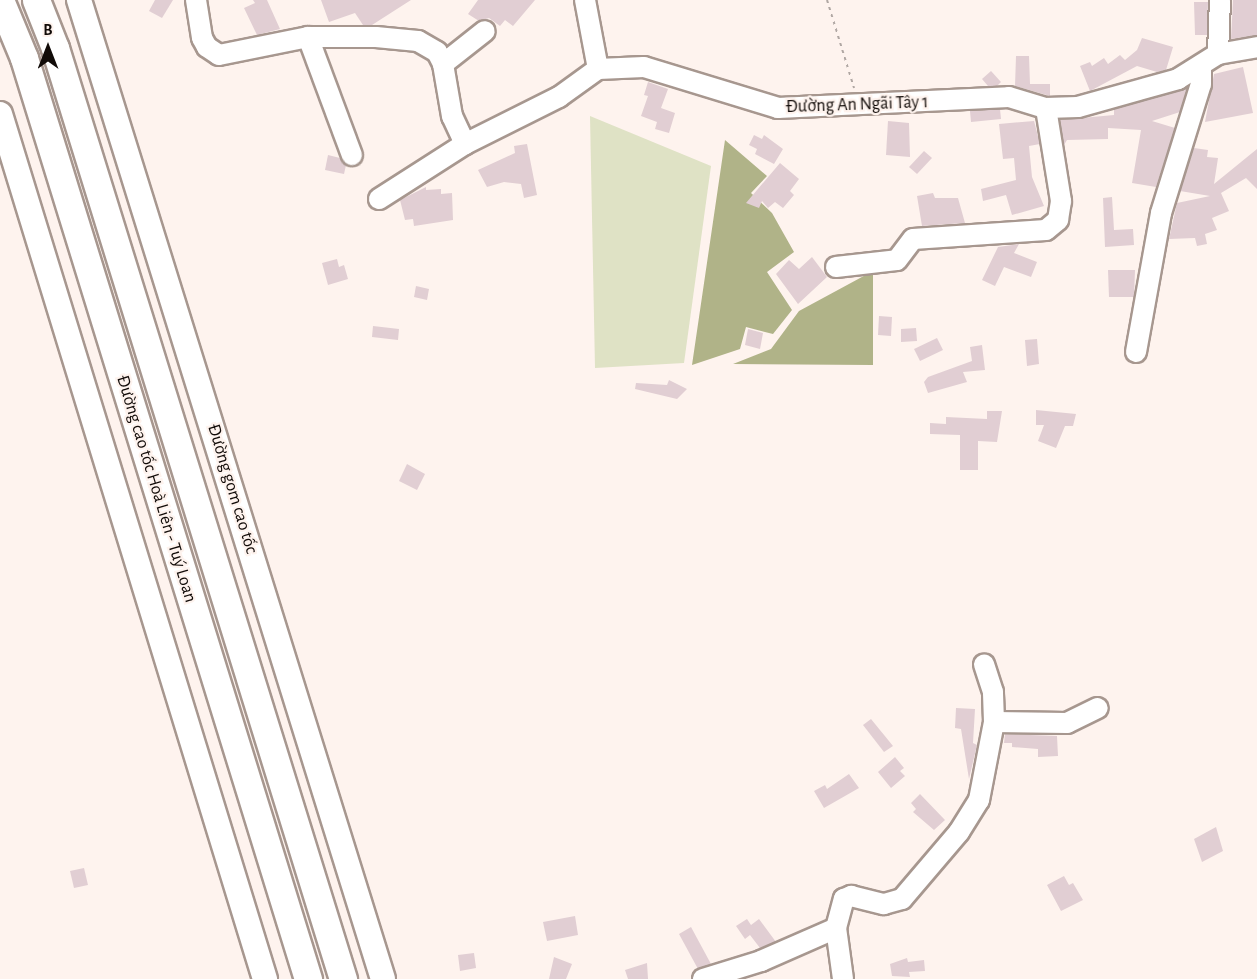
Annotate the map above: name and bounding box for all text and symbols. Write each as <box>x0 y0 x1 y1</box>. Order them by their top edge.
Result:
north arrow <box>18 18 78 78</box>
text: B <box>43 22 53 38</box>
street label: Đường An Ngãi Tây 1 <box>785 92 929 118</box>
street label: Đường cao tốc Hoà Liên - Tuý Loan <box>111 373 201 605</box>
street label: Đường gom cao tốc <box>202 422 262 556</box>

